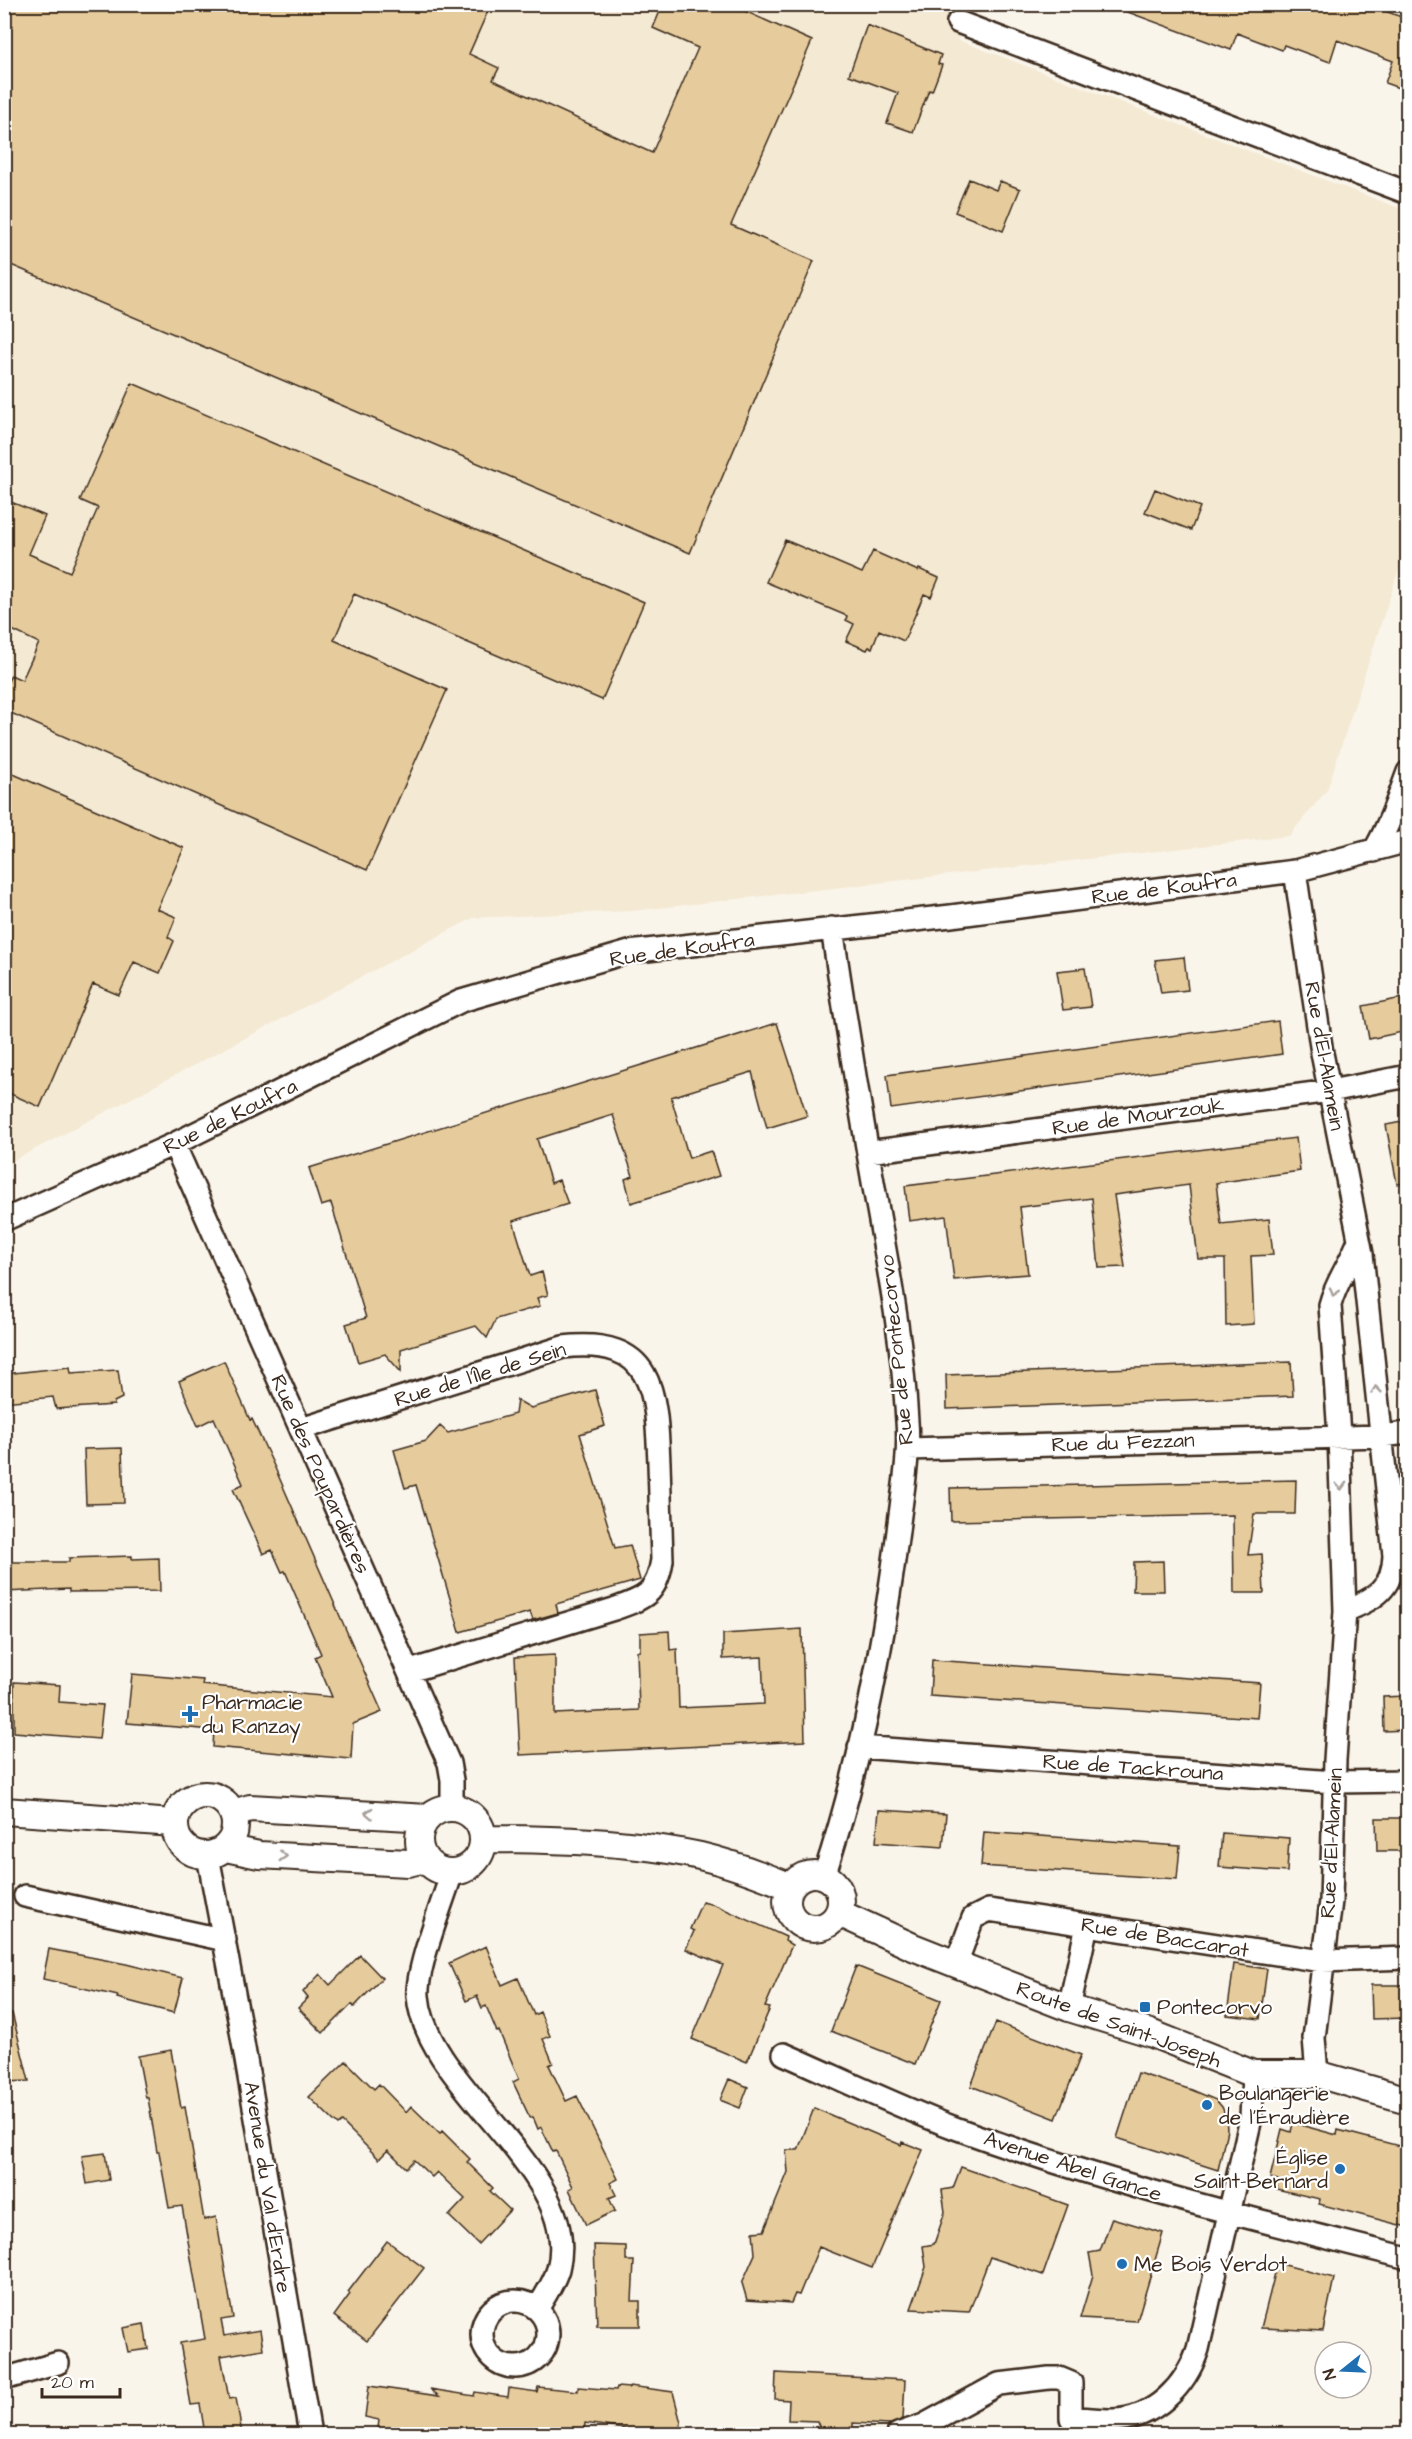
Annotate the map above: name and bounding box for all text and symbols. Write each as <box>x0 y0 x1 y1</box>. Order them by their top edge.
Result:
street label: Rue de Koufra <box>1090 865 1239 912</box>
street label: Rue de Koufra <box>608 925 757 974</box>
street label: Rue d'El-Alamein <box>1297 979 1352 1133</box>
street label: Rue de Koufra <box>158 1071 302 1161</box>
street label: Rue de Mourzouk <box>1050 1090 1226 1143</box>
street label: Rue de Pontecorvo <box>872 1253 921 1446</box>
one-way arrow <box>1329 1286 1341 1297</box>
street label: Rue de l'Île de Sein <box>391 1335 569 1414</box>
street label: Rue des Poupardières <box>263 1370 378 1579</box>
one-way arrow <box>1370 1385 1383 1395</box>
street label: Rue du Fezzan <box>1051 1426 1195 1459</box>
one-way arrow <box>1334 1482 1347 1491</box>
place label: Pharmacie du Ranzay <box>202 1688 303 1743</box>
marker: Pharmacie du Ranzay <box>183 1707 197 1721</box>
street label: Rue de Tackrouna <box>1042 1747 1225 1788</box>
street label: Rue d'El-Alamein <box>1313 1767 1350 1919</box>
one-way arrow <box>365 1807 374 1820</box>
one-way arrow <box>279 1850 288 1863</box>
street label: Rue de Baccarat <box>1079 1910 1251 1965</box>
street label: Route de Saint-Joseph <box>1012 1974 1226 2076</box>
place label: Pontecorvo <box>1157 1993 1272 2022</box>
marker: Pontecorvo <box>1138 2000 1152 2014</box>
street label: Avenue du Val d'Erdre <box>236 2079 299 2295</box>
place label: Boulangerie de l'Éraudière <box>1219 2079 1350 2132</box>
marker: Boulangerie de l'Éraudière <box>1200 2098 1214 2112</box>
street label: Avenue Abel Gance <box>980 2124 1165 2209</box>
place label: Église Saint-Bernard <box>1194 2143 1328 2196</box>
marker: Église Saint-Bernard <box>1333 2162 1347 2176</box>
place label: Me Bois Verdot <box>1134 2250 1288 2279</box>
marker: Me Bois Verdot <box>1115 2257 1129 2271</box>
north arrow <box>1313 2340 1373 2400</box>
scale bar <box>42 2361 120 2399</box>
text: N <box>1318 2366 1342 2382</box>
text: 20 m <box>51 2370 94 2395</box>

